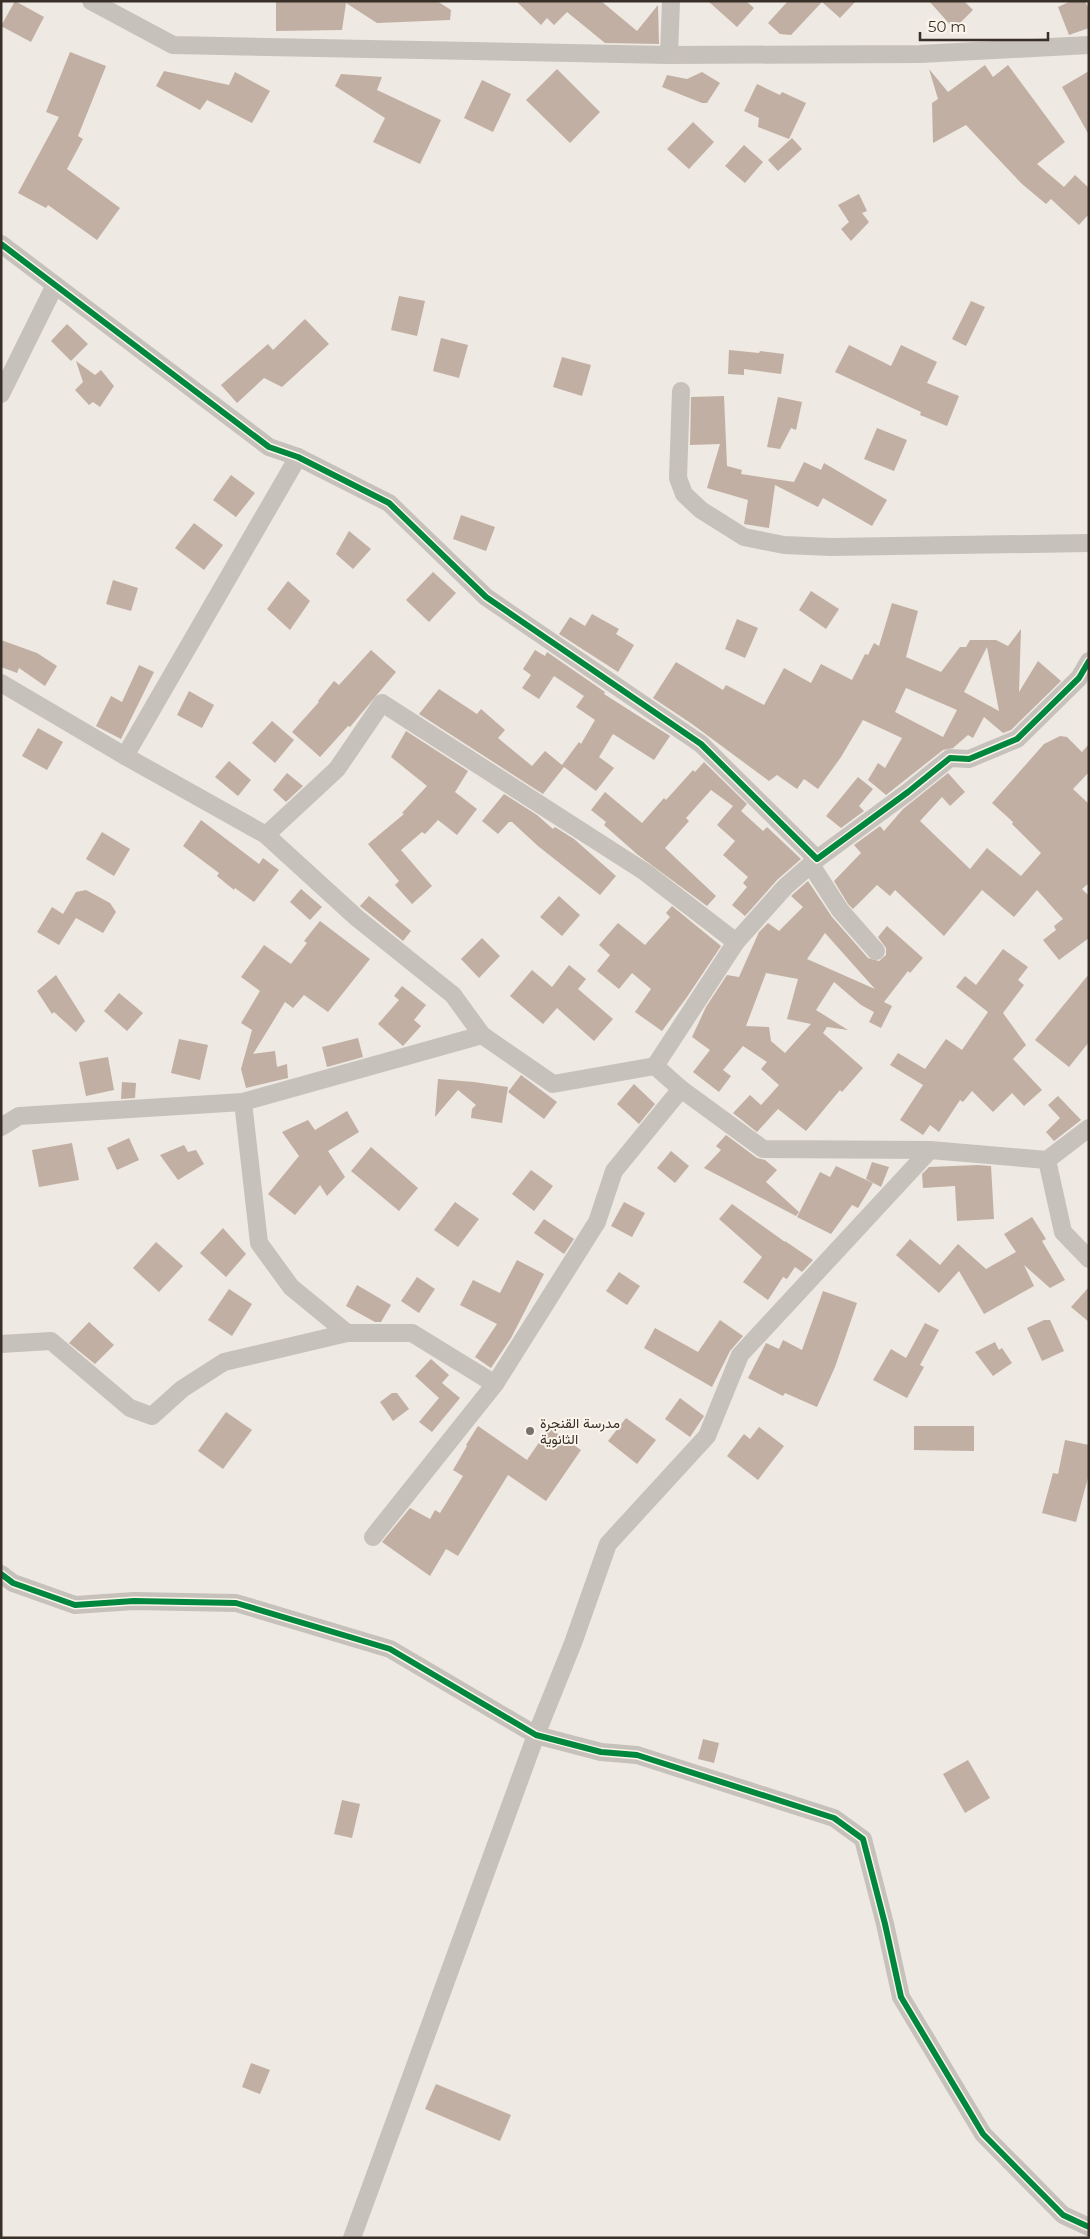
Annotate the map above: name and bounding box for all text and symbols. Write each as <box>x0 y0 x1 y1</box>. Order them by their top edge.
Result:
scale bar <box>920 10 1048 42</box>
text: 50 m <box>928 17 966 36</box>
place label: مدرسة القنجرة الثانوية <box>540 1414 620 1448</box>
marker: مدرسة القنجرة الثانوية <box>524 1425 536 1437</box>

